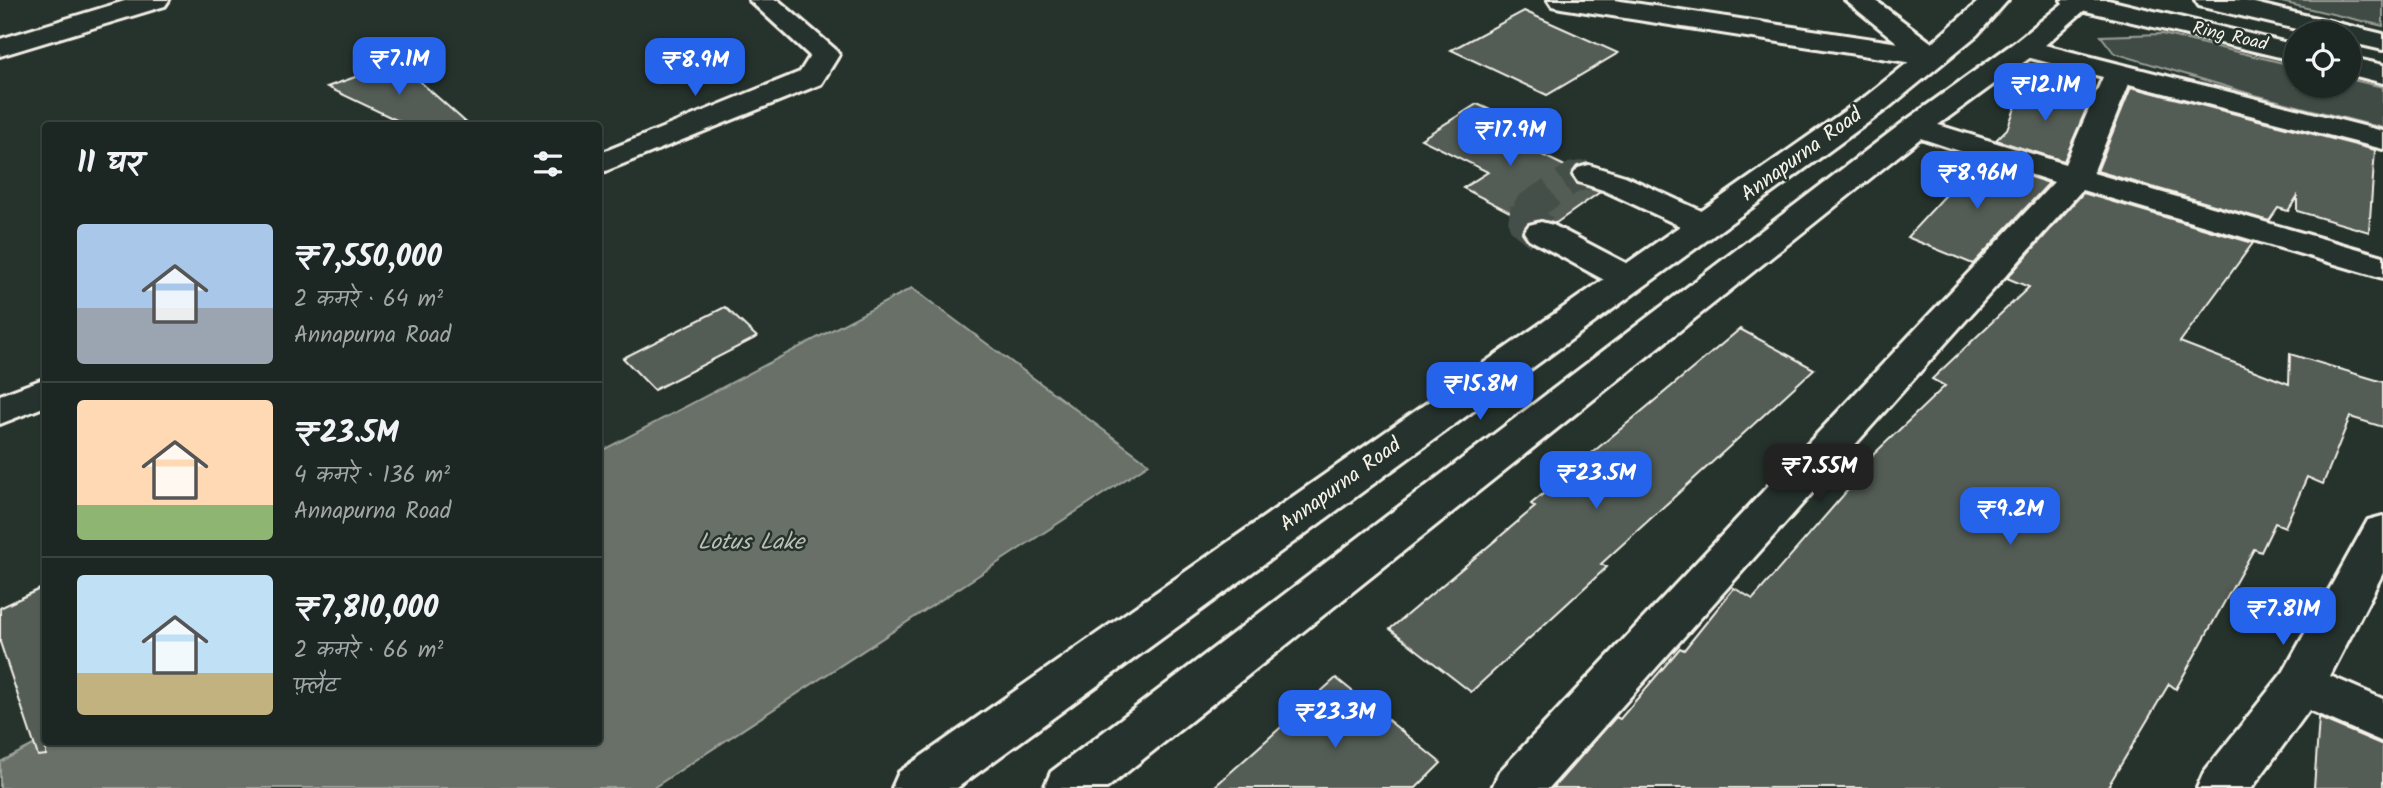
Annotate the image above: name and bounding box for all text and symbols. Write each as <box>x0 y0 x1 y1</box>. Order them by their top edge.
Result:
street label: Ring Road <box>2190 14 2271 60</box>
map controls <box>2284 21 2361 98</box>
button: locate <box>2284 21 2361 98</box>
pin: ₹7.1M <box>350 38 448 97</box>
pin: ₹8.9M <box>646 38 744 98</box>
text: ₹7.1M <box>369 42 429 78</box>
text: ₹8.9M <box>661 43 729 79</box>
pin: ₹12.1M <box>1988 64 2102 123</box>
text: ₹12.1M <box>2010 68 2080 104</box>
street label: Annapurna Road <box>1734 99 1870 211</box>
pin: ₹17.9M <box>1453 108 1567 168</box>
text: ₹17.9M <box>1474 113 1546 149</box>
text: 11 घर <box>77 140 142 188</box>
icon: filters <box>529 145 567 183</box>
pin: ₹8.96M <box>1920 152 2034 211</box>
text: ₹8.96M <box>1937 156 2017 192</box>
text: ₹7,550,000 <box>294 234 442 282</box>
icon: home <box>133 252 217 336</box>
text: 2 कमरे · 64 m² <box>294 282 443 318</box>
text: Annapurna Road <box>294 318 451 354</box>
pin: ₹15.8M <box>1423 362 1537 422</box>
text: ₹15.8M <box>1442 367 1518 403</box>
text: ₹23.5M <box>294 410 399 458</box>
icon: home <box>133 428 217 512</box>
street label: Annapurna Road <box>1273 429 1409 541</box>
pin: ₹7.55M <box>1762 444 1876 504</box>
text: ₹7.55M <box>1781 449 1857 485</box>
pin: ₹23.5M <box>1539 452 1653 511</box>
text: ₹23.5M <box>1556 456 1636 492</box>
text: 4 कमरे · 136 m² <box>294 458 450 494</box>
pin: ₹9.2M <box>1961 488 2059 547</box>
text: ₹9.2M <box>1976 492 2044 528</box>
text: Annapurna Road <box>294 494 451 530</box>
water label: Lotus Lake <box>698 525 807 561</box>
text: ₹7,810,000 <box>294 585 438 633</box>
pin: ₹7.81M <box>2226 588 2340 647</box>
text: ₹7.81M <box>2246 592 2320 628</box>
icon: home <box>133 603 217 687</box>
text: 2 कमरे · 66 m² <box>294 633 443 669</box>
text: फ़्लैट <box>294 669 338 705</box>
pin: ₹23.3M <box>1278 690 1392 750</box>
text: ₹23.3M <box>1294 695 1376 731</box>

